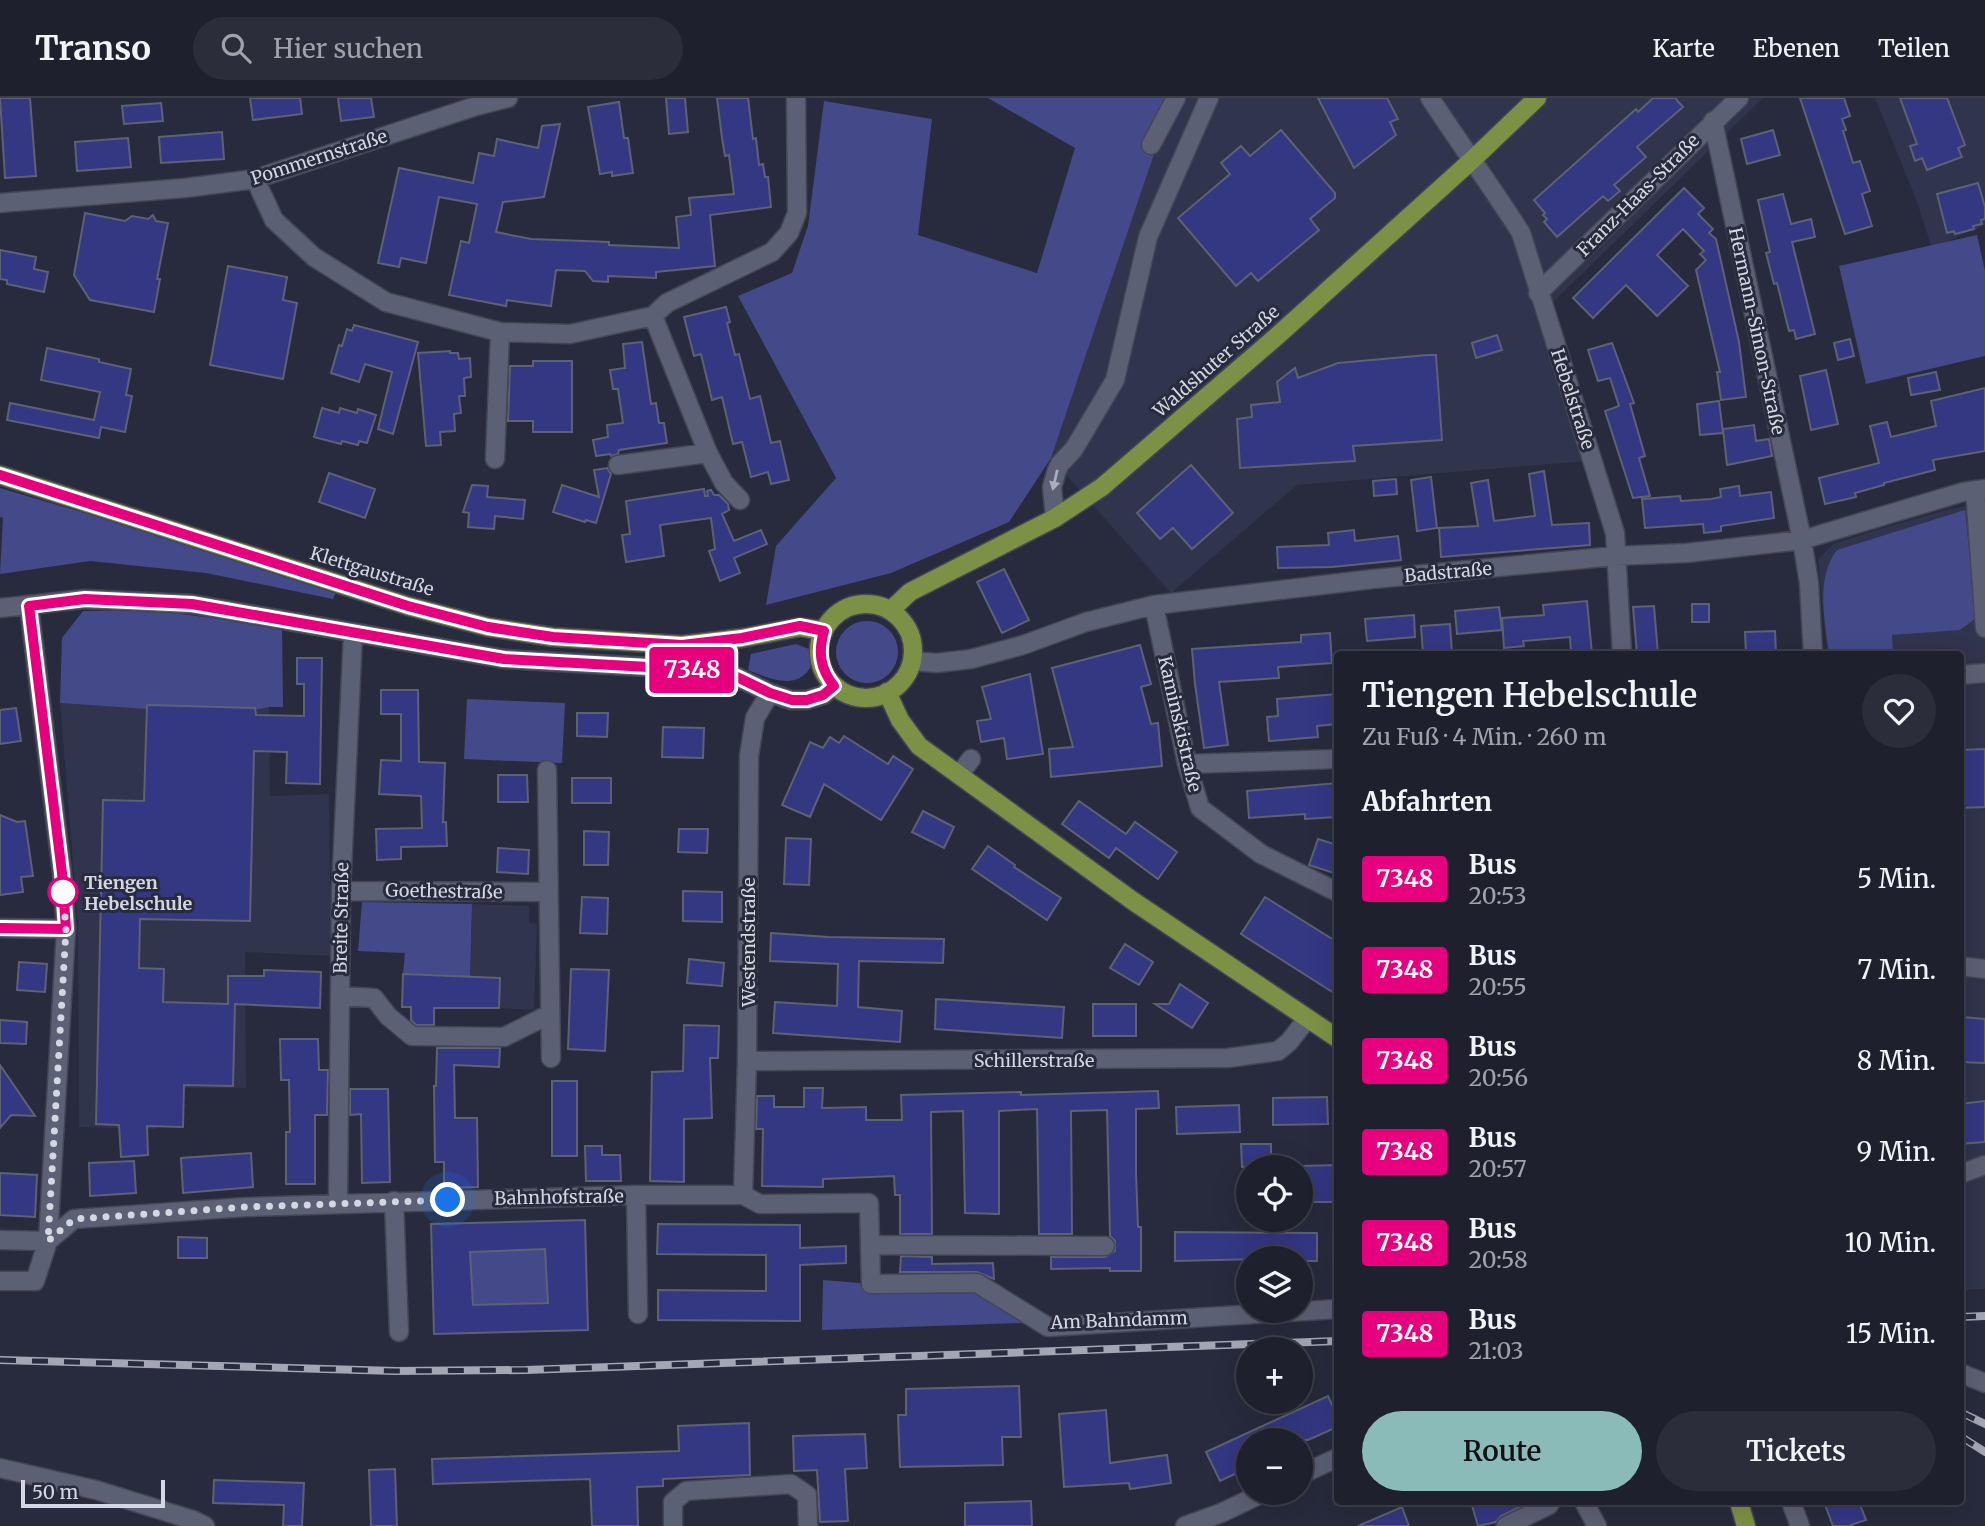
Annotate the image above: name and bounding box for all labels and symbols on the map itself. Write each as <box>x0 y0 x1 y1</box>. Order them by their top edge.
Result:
street label: Pommernstraße <box>248 124 390 190</box>
street label: Franz-Haas-Straße <box>1572 129 1704 261</box>
street label: Hermann-Simon-Straße <box>1724 225 1790 437</box>
street label: Waldshuter Straße <box>1147 300 1284 423</box>
street label: Hebelstraße <box>1546 346 1600 452</box>
one-way arrow <box>1050 470 1061 492</box>
street label: Klettgaustraße <box>307 541 437 601</box>
street label: Badstraße <box>1403 557 1493 587</box>
line badge: 7348 <box>643 647 741 693</box>
street label: Kaminskistraße <box>1153 654 1207 794</box>
street label: Breite Straße <box>329 862 353 974</box>
place label: Tiengen Hebelschule <box>84 871 192 915</box>
marker: Tiengen Hebelschule <box>48 877 78 907</box>
street label: Westendstraße <box>737 877 760 1008</box>
street label: Goethestraße <box>385 878 503 904</box>
street label: Schillerstraße <box>974 1049 1094 1072</box>
your location <box>430 1182 465 1217</box>
street label: Bahnhofstraße <box>494 1184 624 1210</box>
street label: Am Bahndamm <box>1049 1306 1188 1334</box>
scale bar <box>21 1477 164 1509</box>

